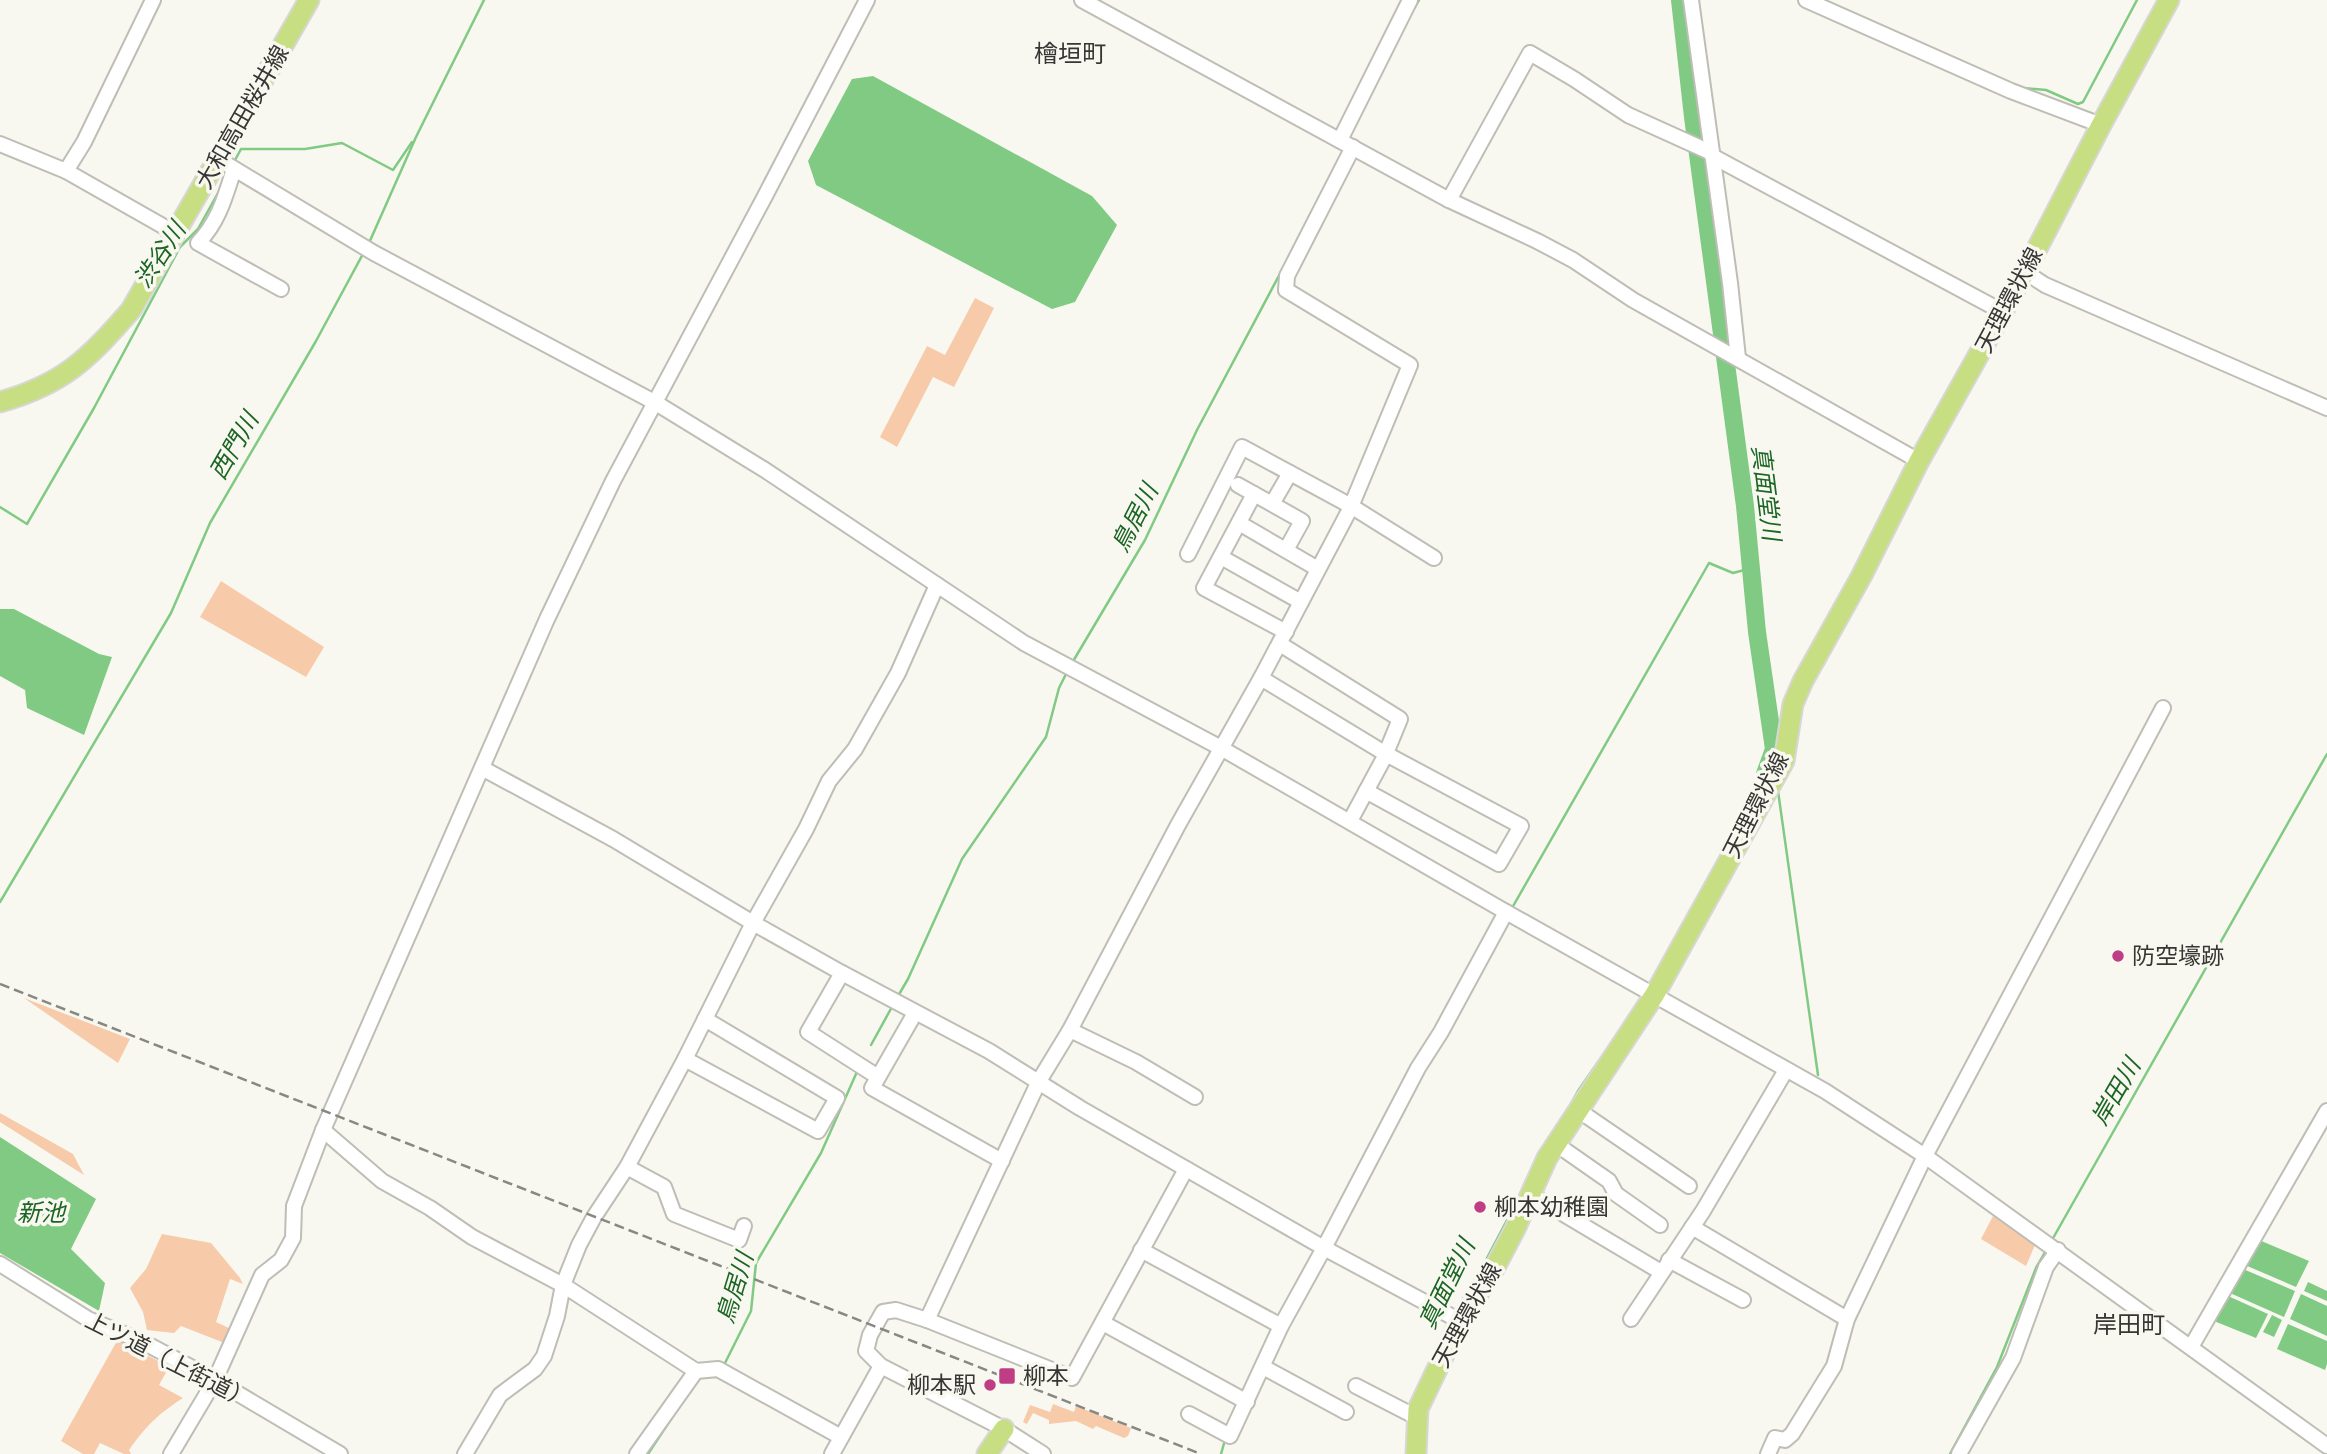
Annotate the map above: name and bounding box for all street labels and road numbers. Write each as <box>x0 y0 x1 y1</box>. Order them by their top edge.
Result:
street label: 大和高田桜井線 <box>189 40 295 194</box>
street label: 天理環状線 <box>1969 242 2049 358</box>
street label: 天理環状線 <box>1717 747 1795 863</box>
street label: 天理環状線 <box>1426 1257 1508 1373</box>
street label: 上ツ道（上街道） <box>80 1305 258 1415</box>

